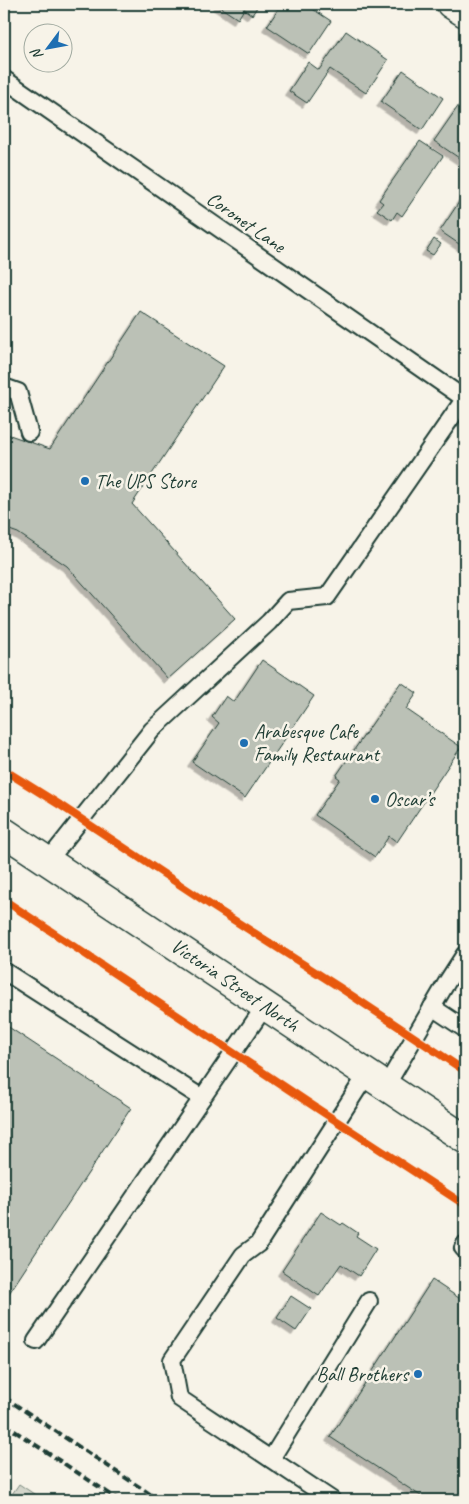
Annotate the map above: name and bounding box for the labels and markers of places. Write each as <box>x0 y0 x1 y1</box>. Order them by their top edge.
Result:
place label: The UPS Store <box>95 469 197 494</box>
marker: The UPS Store <box>79 475 91 487</box>
place label: Arabesque Cafe Family Restaurant <box>254 719 381 767</box>
marker: Arabesque Cafe Family Restaurant <box>238 737 250 749</box>
place label: Oscar’s <box>385 787 436 812</box>
marker: Oscar’s <box>369 793 381 805</box>
place label: Ball Brothers <box>317 1362 410 1387</box>
marker: Ball Brothers <box>412 1368 424 1380</box>

